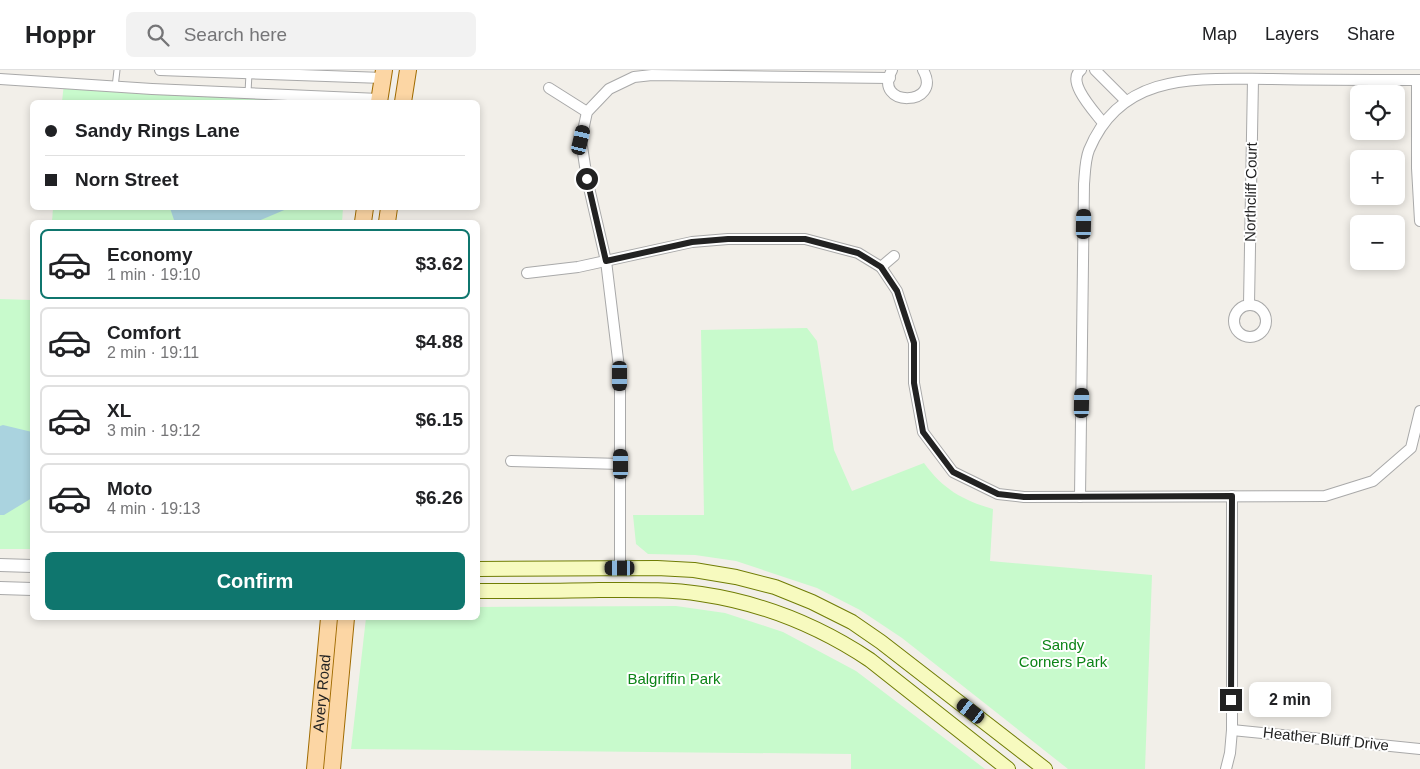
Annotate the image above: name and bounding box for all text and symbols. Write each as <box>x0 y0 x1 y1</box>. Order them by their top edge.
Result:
search box <box>126 12 476 57</box>
text: Hoppr <box>25 21 96 48</box>
icon: search <box>144 21 172 49</box>
text: Search here <box>184 24 287 45</box>
text: Map <box>1202 24 1237 44</box>
text: Layers <box>1265 24 1319 44</box>
text: Share <box>1347 24 1395 44</box>
map controls <box>1350 85 1405 270</box>
button: locate <box>1350 85 1405 140</box>
text: Sandy Rings Lane <box>75 120 240 141</box>
car <box>570 124 591 156</box>
street label: Northcliff Court <box>1241 141 1260 242</box>
button: + <box>1350 150 1405 205</box>
route start <box>576 168 598 190</box>
text: Norn Street <box>75 169 178 190</box>
car <box>1076 209 1091 239</box>
button: − <box>1350 215 1405 270</box>
icon: car <box>47 242 92 287</box>
text: Economy <box>107 244 193 265</box>
text: $3.62 <box>415 253 463 274</box>
text: 1 min · 19:10 <box>107 266 200 283</box>
icon: car <box>47 320 92 365</box>
text: Comfort <box>107 322 181 343</box>
text: $4.88 <box>415 331 463 352</box>
text: 2 min · 19:11 <box>107 344 199 361</box>
car <box>612 361 627 391</box>
car <box>1074 388 1089 418</box>
icon: car <box>47 398 92 443</box>
text: XL <box>107 400 131 421</box>
text: $6.15 <box>415 409 463 430</box>
text: 3 min · 19:12 <box>107 422 200 439</box>
car <box>613 449 628 479</box>
icon: car <box>47 476 92 521</box>
text: Moto <box>107 478 152 499</box>
text: $6.26 <box>415 487 463 508</box>
text: 4 min · 19:13 <box>107 500 200 517</box>
button: Confirm <box>45 552 465 610</box>
car <box>605 561 635 576</box>
park label: Sandy Corners Park <box>1019 636 1108 670</box>
street label: Avery Road <box>309 654 334 733</box>
park label: Balgriffin Park <box>627 670 721 687</box>
callout: 2 min <box>1248 682 1331 718</box>
route end <box>1220 689 1242 711</box>
text: 2 min <box>1269 691 1311 708</box>
car <box>954 696 987 726</box>
street label: Heather Bluff Drive <box>1262 723 1390 754</box>

